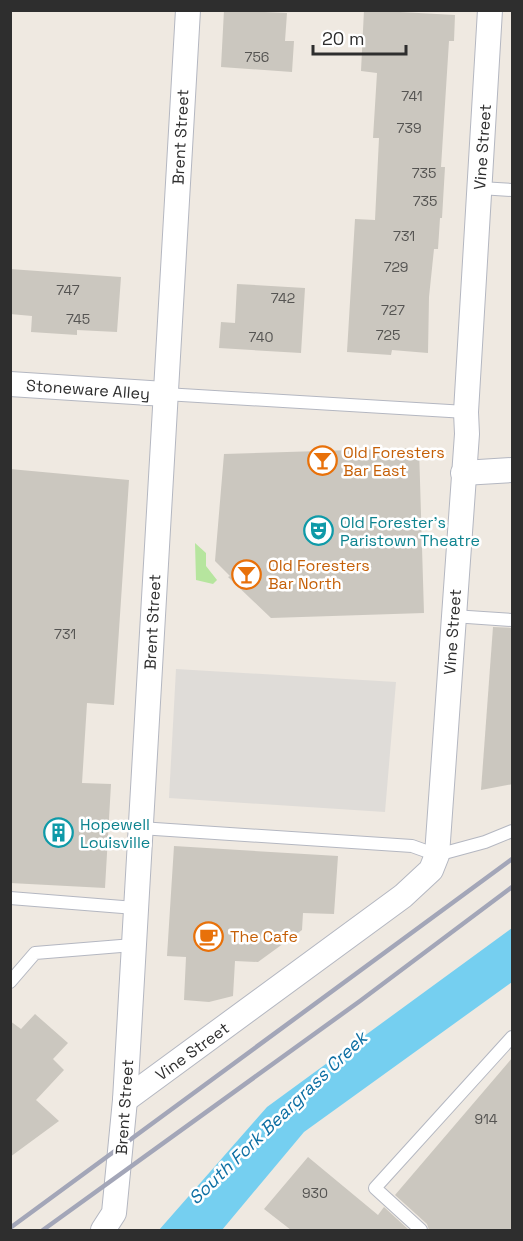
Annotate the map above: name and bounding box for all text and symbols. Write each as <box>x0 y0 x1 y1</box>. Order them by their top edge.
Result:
scale bar <box>313 18 406 56</box>
text: 20 m <box>322 27 365 50</box>
house number: 756 <box>245 48 269 66</box>
house number: 741 <box>401 87 423 105</box>
street label: Brent Street <box>168 89 193 185</box>
street label: Vine Street <box>469 103 496 191</box>
house number: 739 <box>397 119 421 137</box>
house number: 735 <box>412 164 436 182</box>
house number: 735 <box>413 192 437 210</box>
house number: 731 <box>393 227 415 245</box>
house number: 729 <box>384 258 408 276</box>
house number: 747 <box>56 281 80 299</box>
house number: 742 <box>271 289 295 307</box>
house number: 727 <box>381 301 405 319</box>
house number: 745 <box>66 310 90 328</box>
house number: 725 <box>376 326 400 344</box>
house number: 740 <box>249 328 273 346</box>
street label: Stoneware Alley <box>25 375 151 404</box>
place label: Old Foresters Bar East <box>343 442 445 481</box>
bar icon: Old Foresters Bar East <box>306 445 338 477</box>
place label: Old Forester's Paristown Theatre <box>340 512 480 551</box>
theatre icon: Old Forester's Paristown Theatre <box>303 515 335 547</box>
place label: Old Foresters Bar North <box>268 555 370 594</box>
bar icon: Old Foresters Bar North <box>231 558 263 590</box>
street label: Brent Street <box>140 574 165 670</box>
street label: Vine Street <box>439 588 466 676</box>
house number: 731 <box>54 625 76 643</box>
place label: Hopewell Louisville <box>80 814 150 853</box>
building icon: Hopewell Louisville <box>43 817 75 849</box>
cafe icon: The Cafe <box>193 920 225 952</box>
place label: The Cafe <box>230 926 298 947</box>
street label: Vine Street <box>151 1018 233 1085</box>
water label: South Fork Beargrass Creek <box>184 1025 373 1209</box>
street label: Brent Street <box>111 1059 138 1156</box>
house number: 914 <box>474 1110 498 1128</box>
house number: 930 <box>302 1184 328 1202</box>

